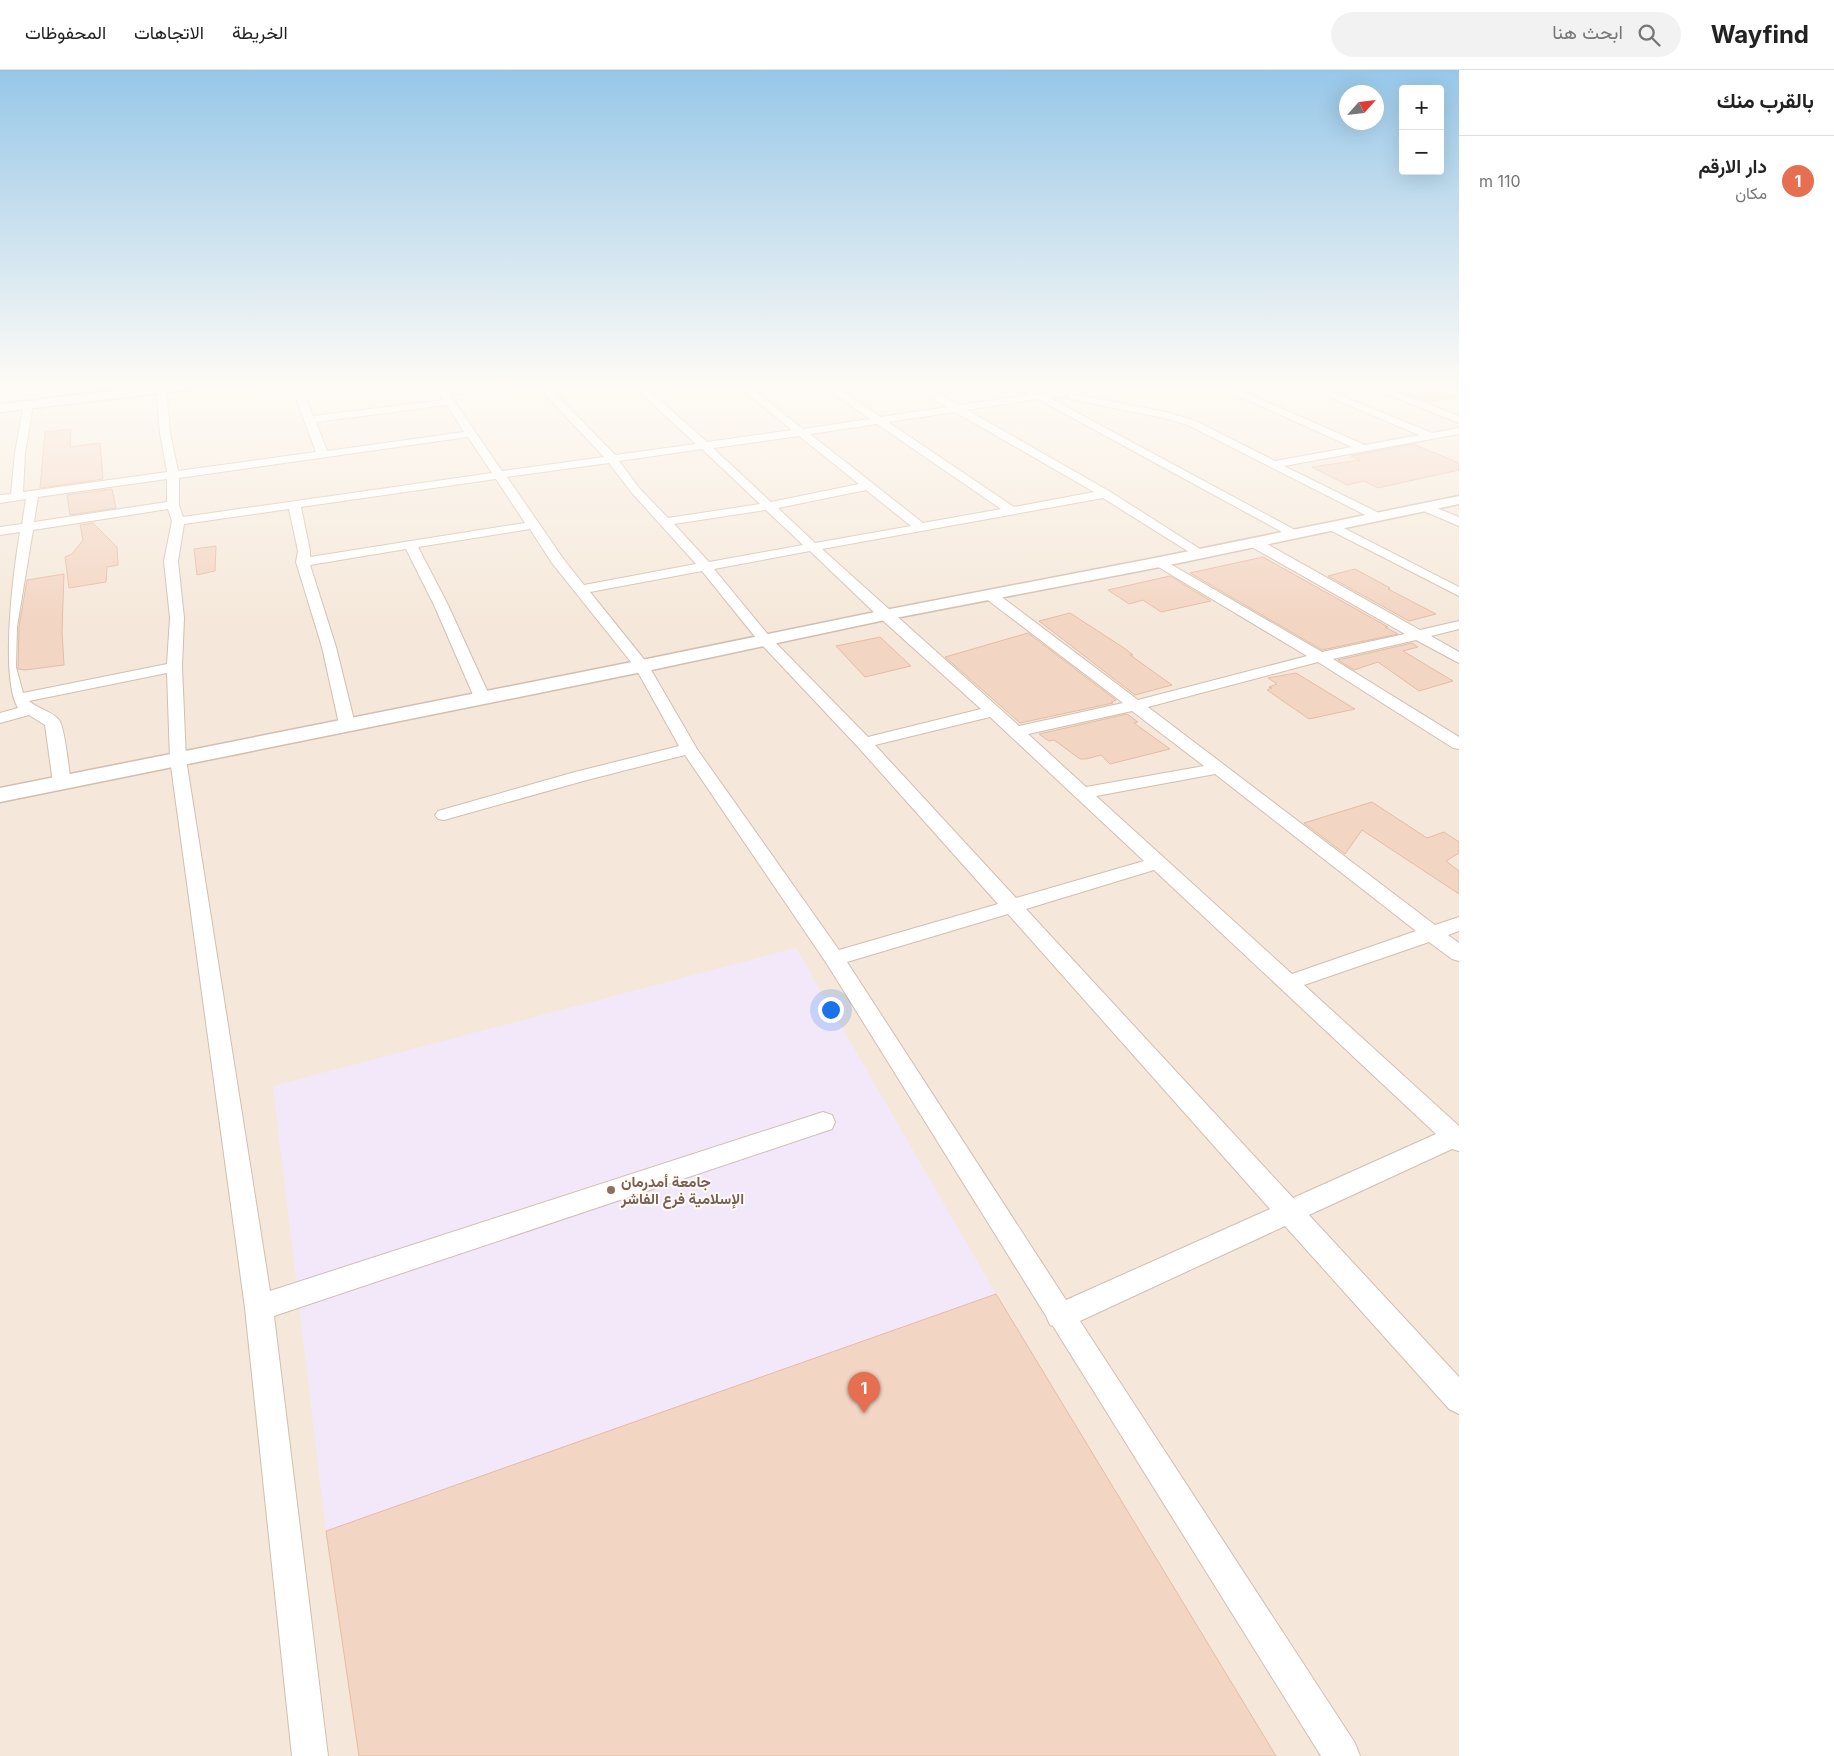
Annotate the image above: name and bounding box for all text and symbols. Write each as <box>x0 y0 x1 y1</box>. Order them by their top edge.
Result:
search box <box>1331 12 1681 57</box>
text: Wayfind <box>1711 20 1809 49</box>
text: ابحث هنا <box>1552 21 1623 44</box>
icon: search <box>1635 21 1663 49</box>
text: المحفوظات <box>25 22 106 43</box>
text: الاتجاهات <box>134 22 204 43</box>
text: الخريطة <box>232 22 288 43</box>
north arrow <box>1339 85 1384 130</box>
map controls <box>1399 85 1444 175</box>
button: + <box>1399 85 1444 130</box>
text: بالقرب منك <box>1717 88 1814 113</box>
button: − <box>1399 130 1444 175</box>
text: دار الارقم <box>1698 155 1767 178</box>
text: 110 m <box>1479 171 1521 191</box>
text: 1 <box>1795 171 1801 191</box>
text: مكان <box>1735 183 1767 203</box>
your location <box>818 997 844 1023</box>
place label: جامعة أمدرمان الإسلامية فرع الفاشر <box>620 1172 744 1209</box>
marker: جامعة أمدرمان الإسلامية فرع الفاشر <box>605 1184 617 1196</box>
pin: 1 <box>848 1372 880 1413</box>

